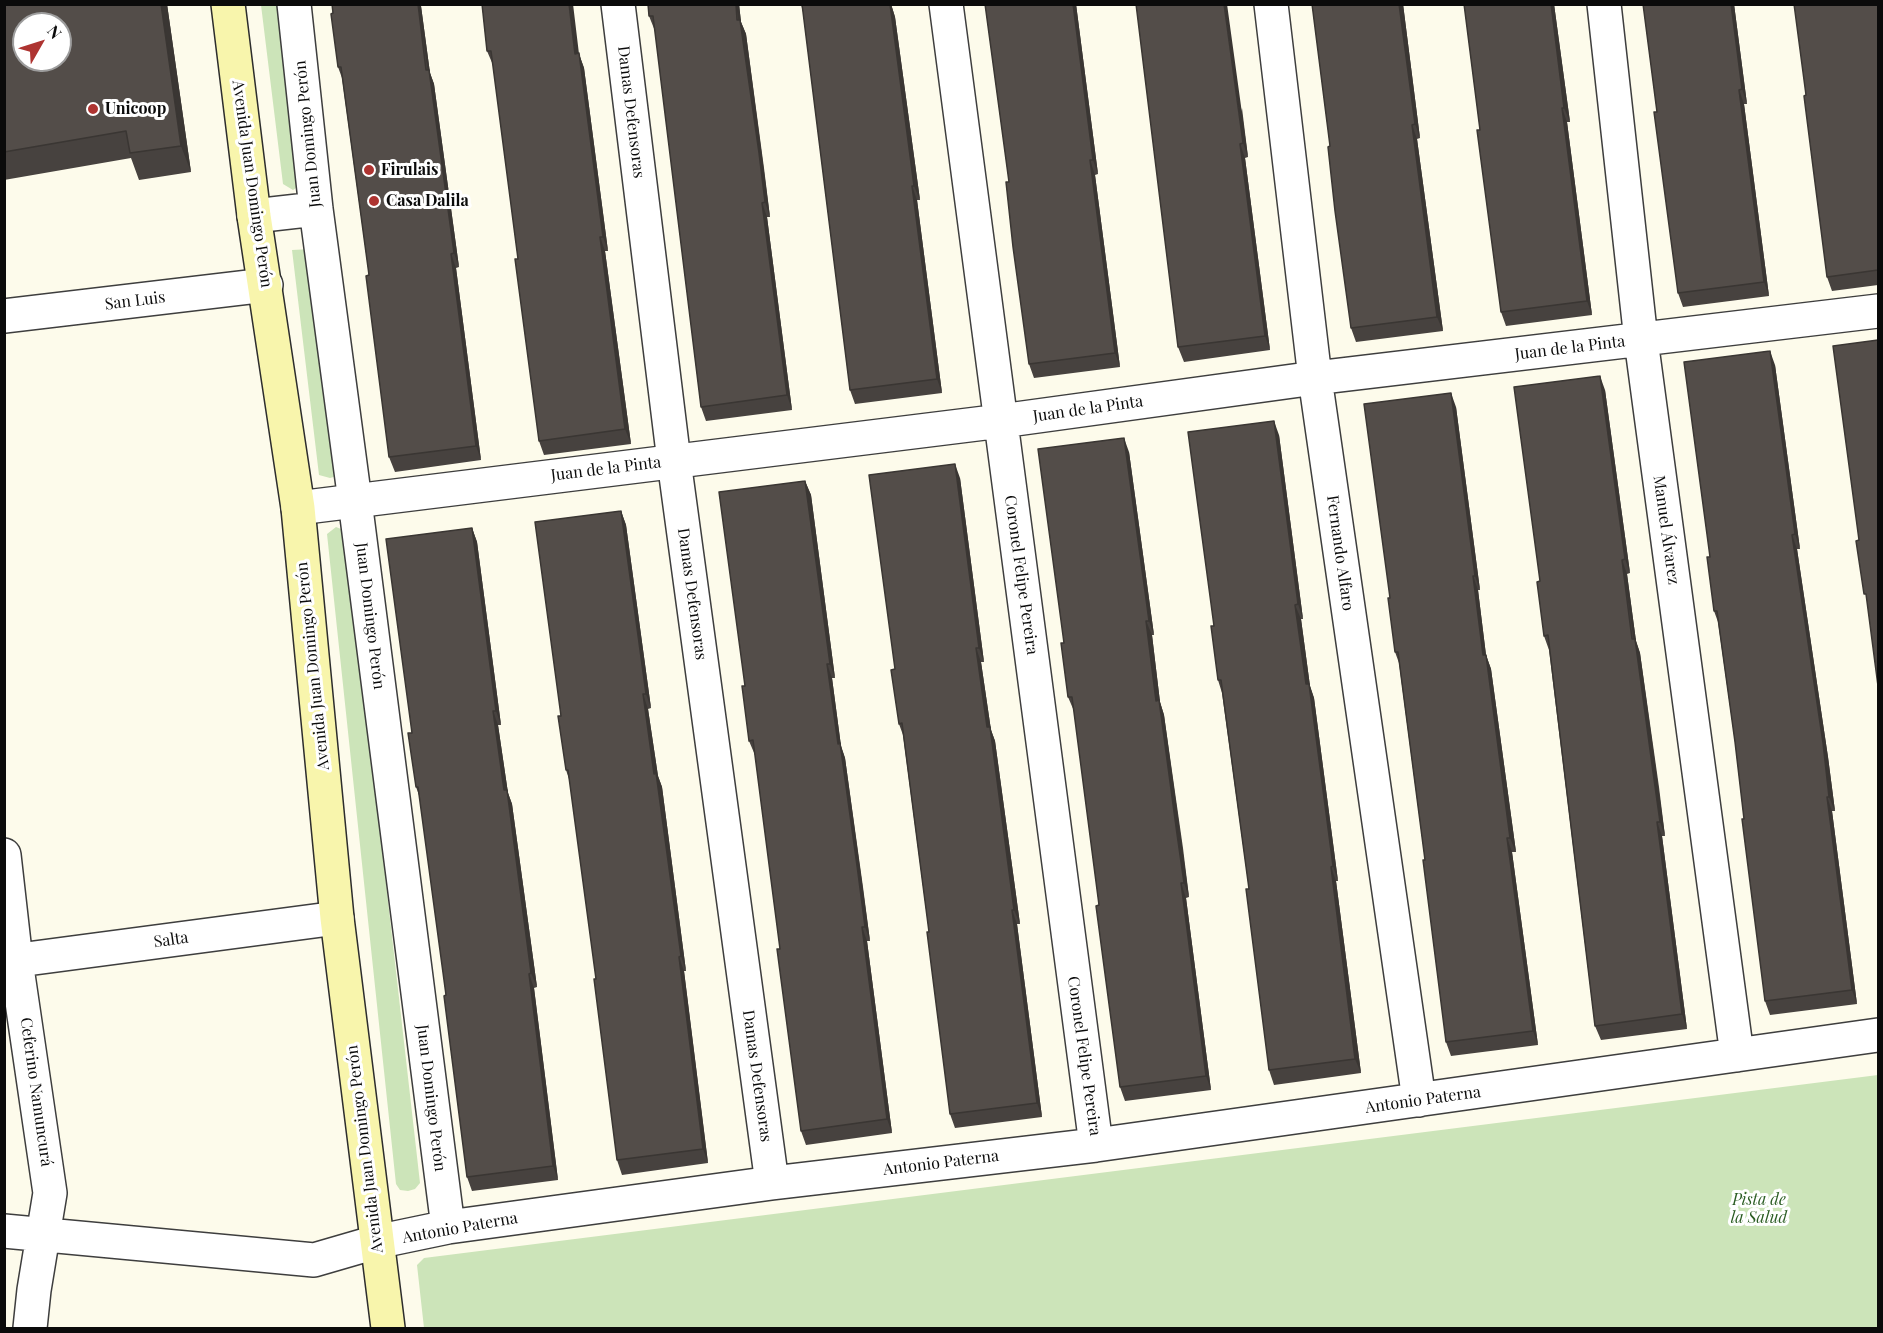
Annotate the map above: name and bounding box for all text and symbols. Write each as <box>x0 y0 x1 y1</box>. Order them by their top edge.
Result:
north arrow <box>12 12 72 72</box>
text: N <box>43 21 67 43</box>
street label: Damas Defensoras <box>613 45 649 179</box>
street label: Juan Domingo Perón <box>291 59 325 209</box>
street label: Avenida Juan Domingo Perón <box>228 79 276 289</box>
place label: Unicoop <box>105 99 166 119</box>
marker: Unicoop <box>86 102 100 116</box>
place label: Firulais <box>381 160 438 180</box>
marker: Firulais <box>362 163 376 177</box>
place label: Casa Dalila <box>386 191 469 211</box>
marker: Casa Dalila <box>367 194 381 208</box>
street label: San Luis <box>104 288 166 314</box>
street label: Juan de la Pinta <box>1514 332 1626 364</box>
street label: Juan de la Pinta <box>1032 392 1144 426</box>
street label: Juan de la Pinta <box>550 453 662 485</box>
street label: Manuel Álvarez <box>1649 474 1683 586</box>
street label: Coronel Felipe Pereira <box>1000 494 1042 656</box>
street label: Fernando Alfaro <box>1322 494 1358 612</box>
street label: Damas Defensoras <box>673 527 711 661</box>
street label: Juan Domingo Perón <box>351 541 389 691</box>
street label: Avenida Juan Domingo Perón <box>293 561 333 771</box>
street label: Salta <box>152 928 190 952</box>
street label: Coronel Felipe Pereira <box>1063 975 1105 1137</box>
street label: Damas Defensoras <box>738 1009 776 1143</box>
street label: Ceferino Namuncurá <box>16 1016 56 1168</box>
street label: Juan Domingo Perón <box>412 1023 450 1173</box>
street label: Avenida Juan Domingo Perón <box>343 1044 387 1254</box>
street label: Antonio Paterna <box>1364 1082 1482 1118</box>
street label: Antonio Paterna <box>882 1146 1000 1180</box>
park label: Pista de la Salud <box>1731 1190 1787 1228</box>
street label: Antonio Paterna <box>401 1208 519 1248</box>

